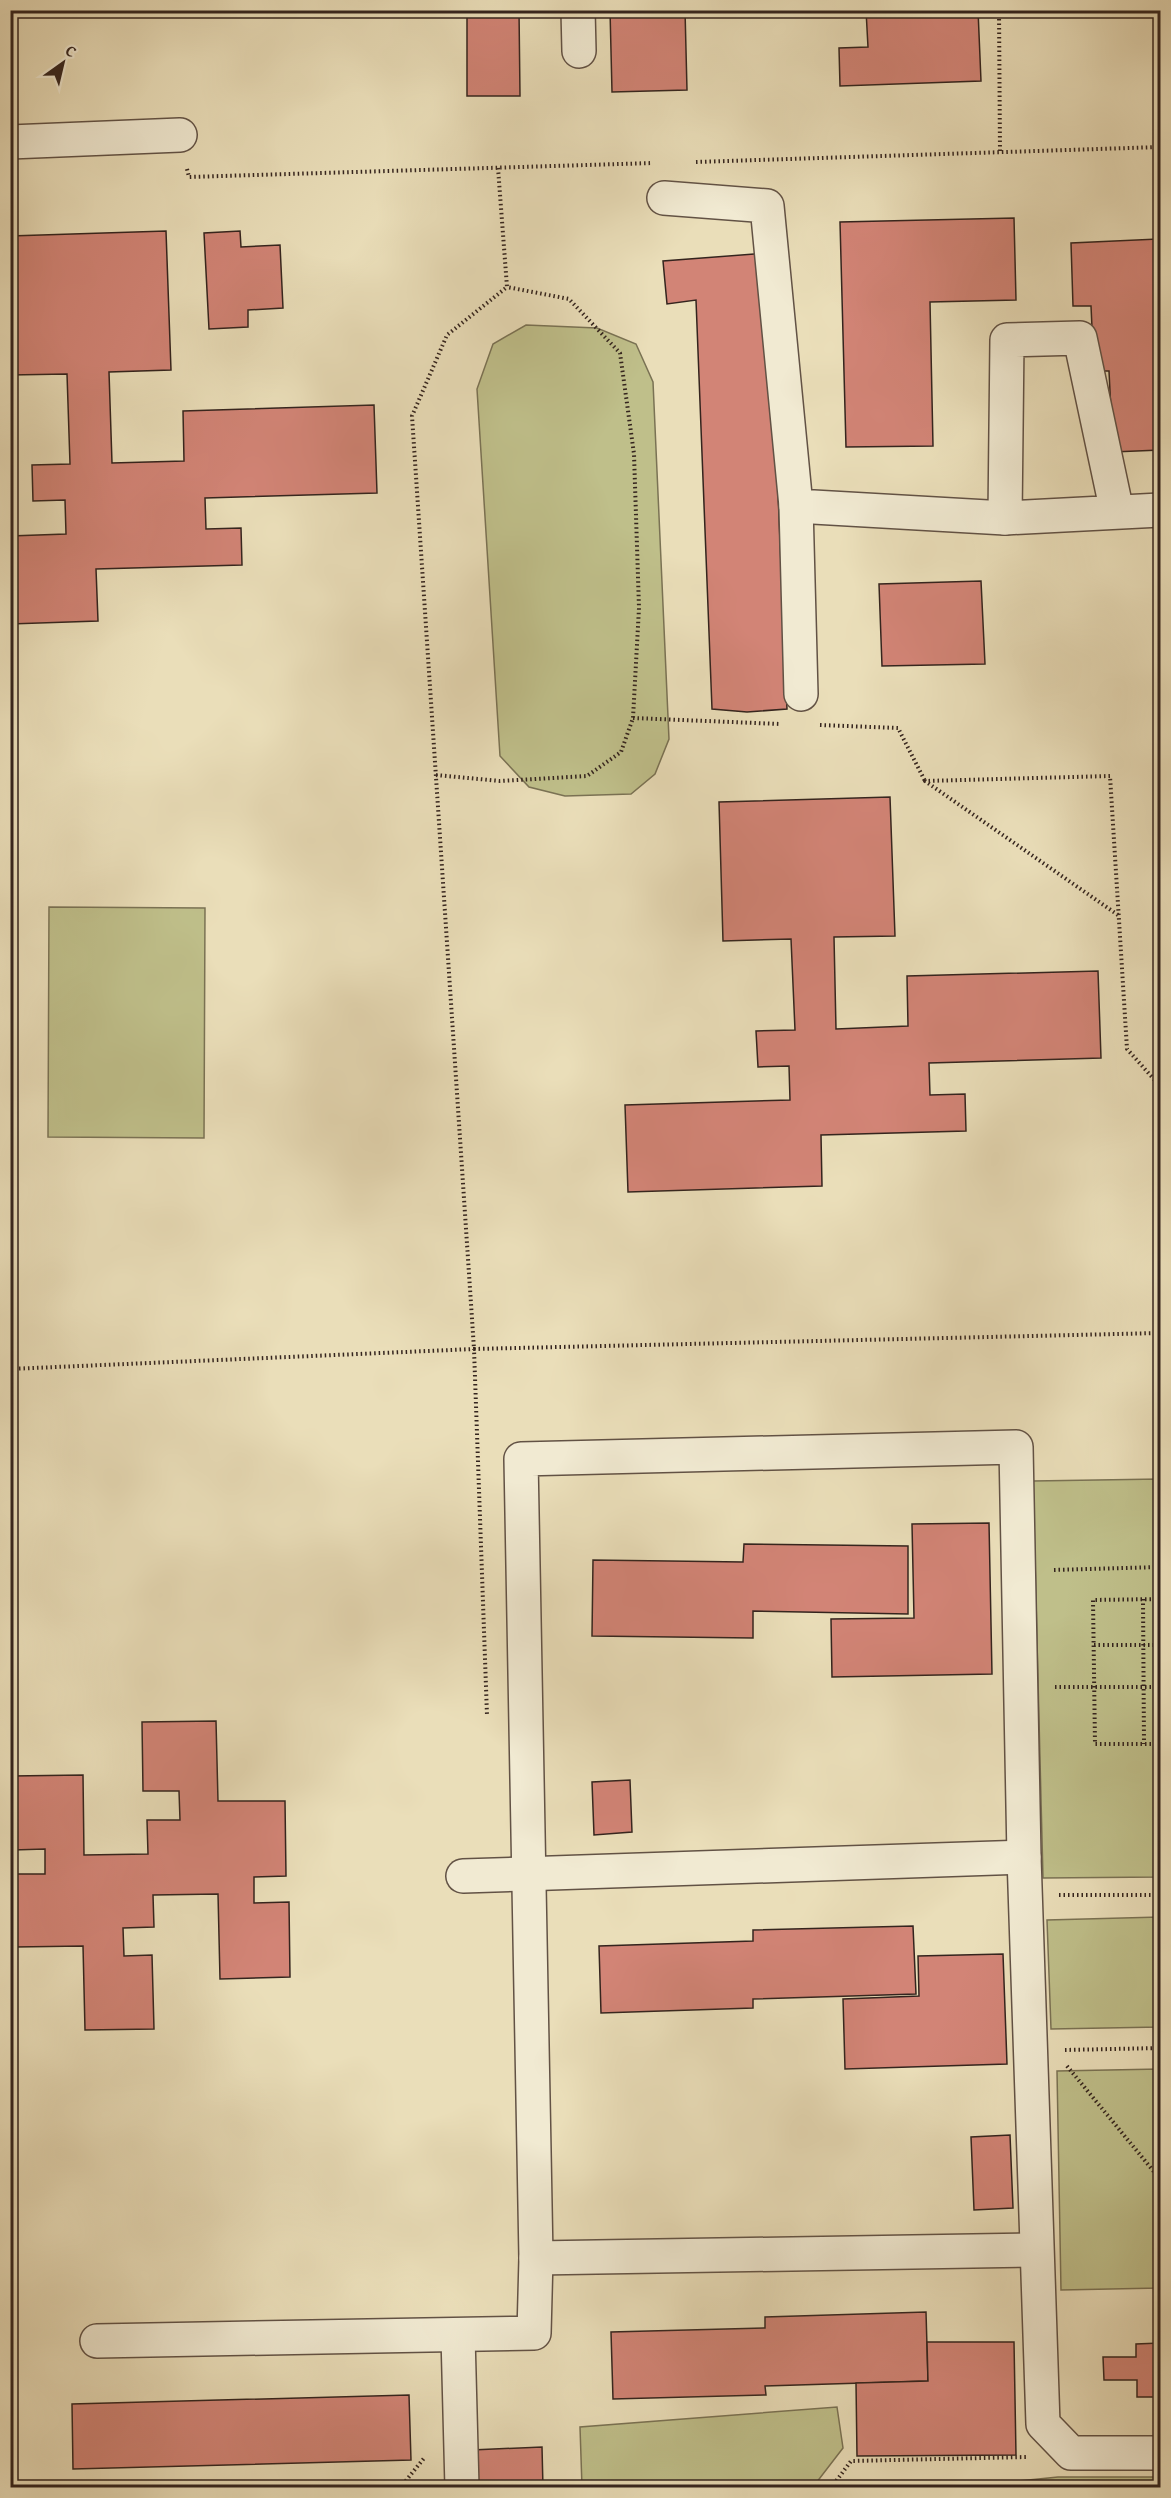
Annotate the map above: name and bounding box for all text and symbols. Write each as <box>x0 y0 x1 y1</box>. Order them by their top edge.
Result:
north arrow <box>33 33 93 93</box>
text: С <box>61 38 82 63</box>

